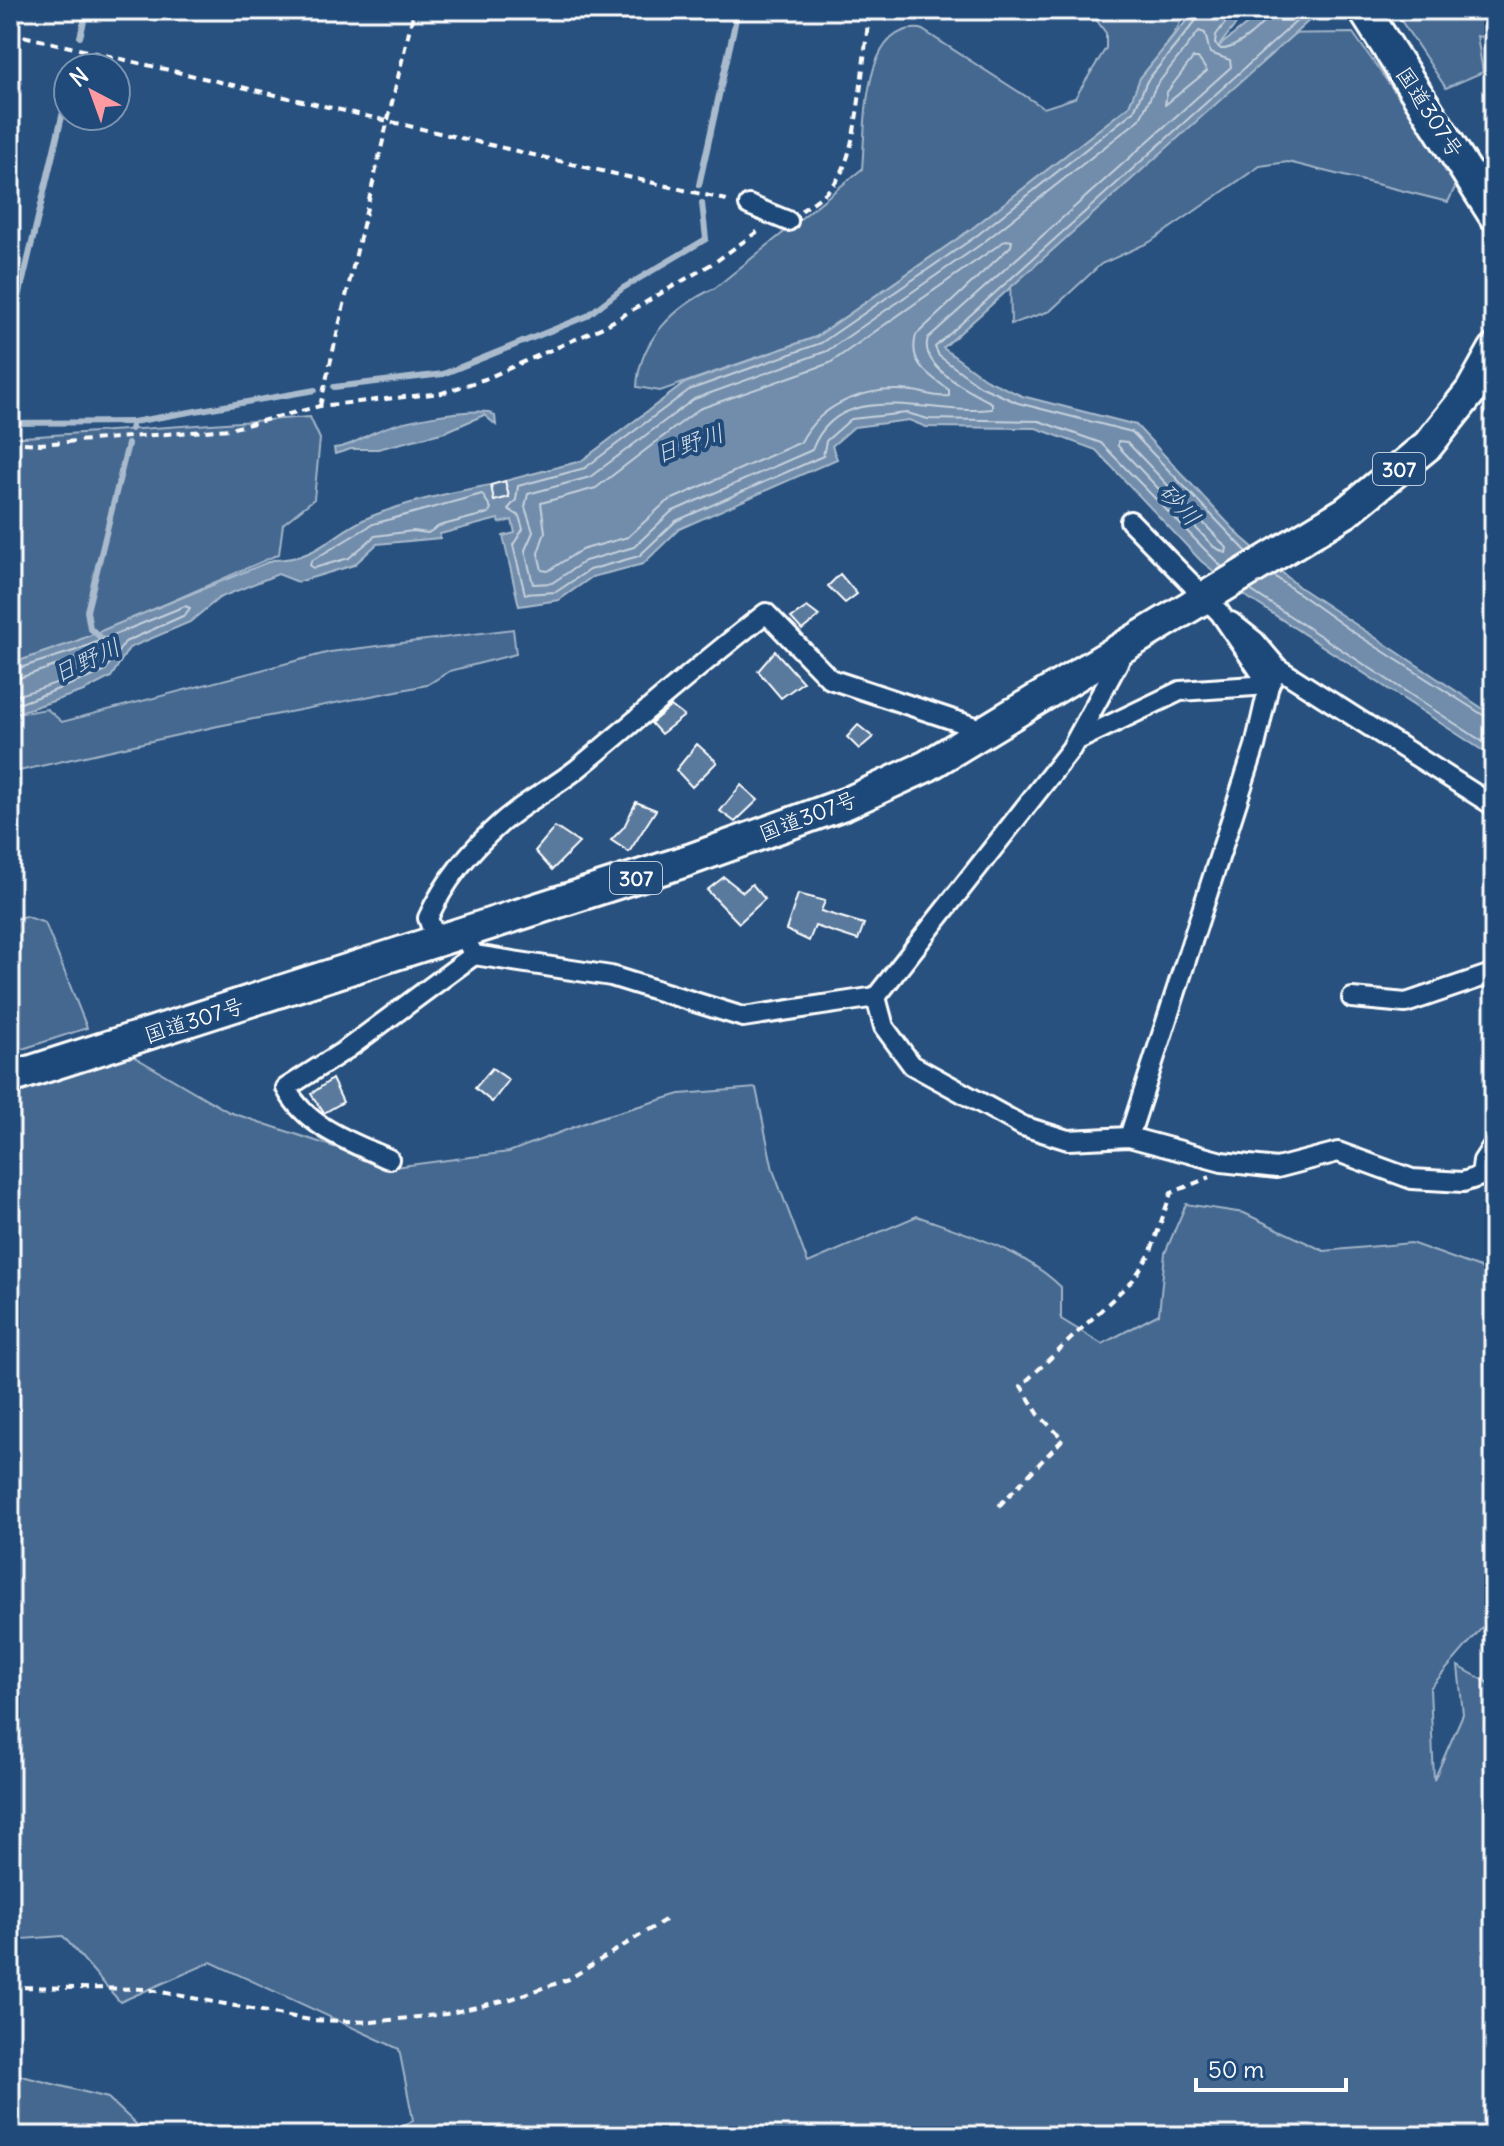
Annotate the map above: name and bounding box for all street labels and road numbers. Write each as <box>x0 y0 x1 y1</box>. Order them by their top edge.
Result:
street label: 国道307号 <box>1390 61 1470 163</box>
road number: 307 <box>1373 453 1425 485</box>
street label: 国道307号 <box>755 784 861 848</box>
road number: 307 <box>610 862 662 894</box>
street label: 国道307号 <box>140 991 248 1049</box>

